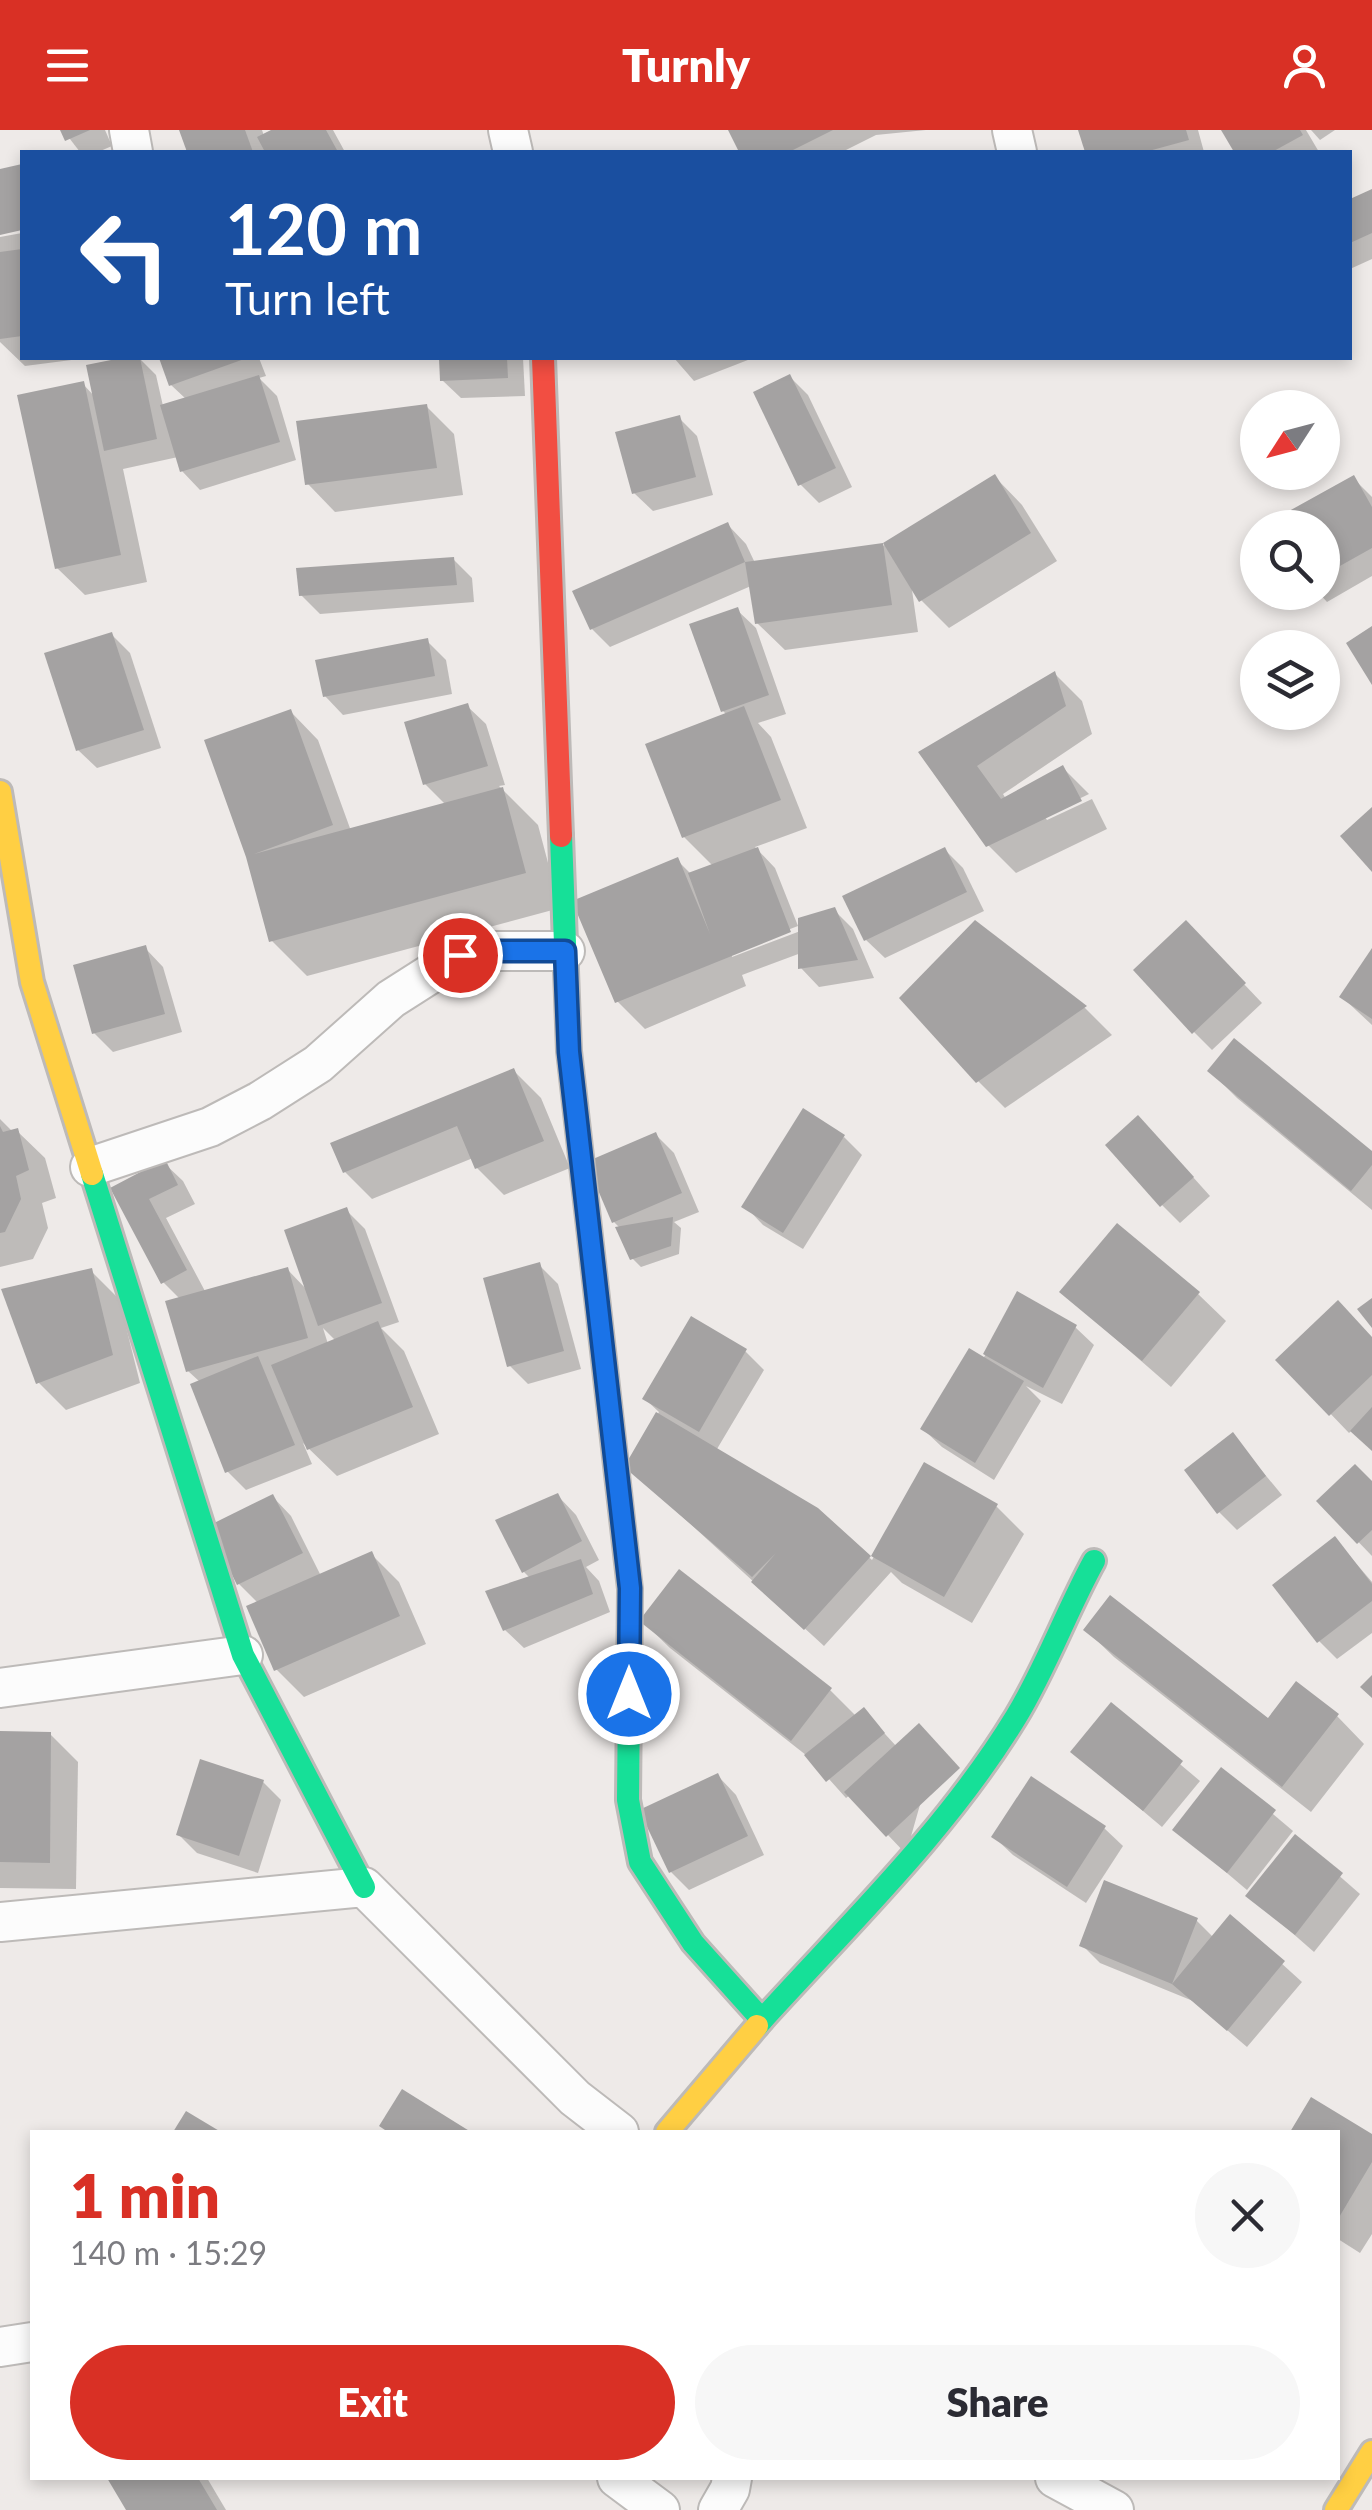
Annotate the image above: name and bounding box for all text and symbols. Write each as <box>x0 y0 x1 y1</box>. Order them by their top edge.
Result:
icon: menu <box>40 38 95 93</box>
text: Turnly <box>622 38 750 92</box>
icon: person <box>1277 38 1332 93</box>
text: 120 m <box>225 186 422 270</box>
icon: left <box>60 190 190 320</box>
text: Turn left <box>225 271 390 325</box>
north arrow <box>1240 390 1340 490</box>
map controls <box>1240 390 1340 730</box>
button: search <box>1240 510 1340 610</box>
button: layers <box>1240 630 1340 730</box>
pin <box>418 913 503 998</box>
icon: arrive <box>433 928 488 983</box>
position arrow <box>577 1642 681 1746</box>
text: 1 min <box>70 2159 220 2231</box>
button: close <box>1195 2163 1300 2268</box>
text: 140 m · 15:29 <box>70 2233 267 2272</box>
button: Exit <box>70 2345 675 2460</box>
button: Share <box>695 2345 1300 2460</box>

